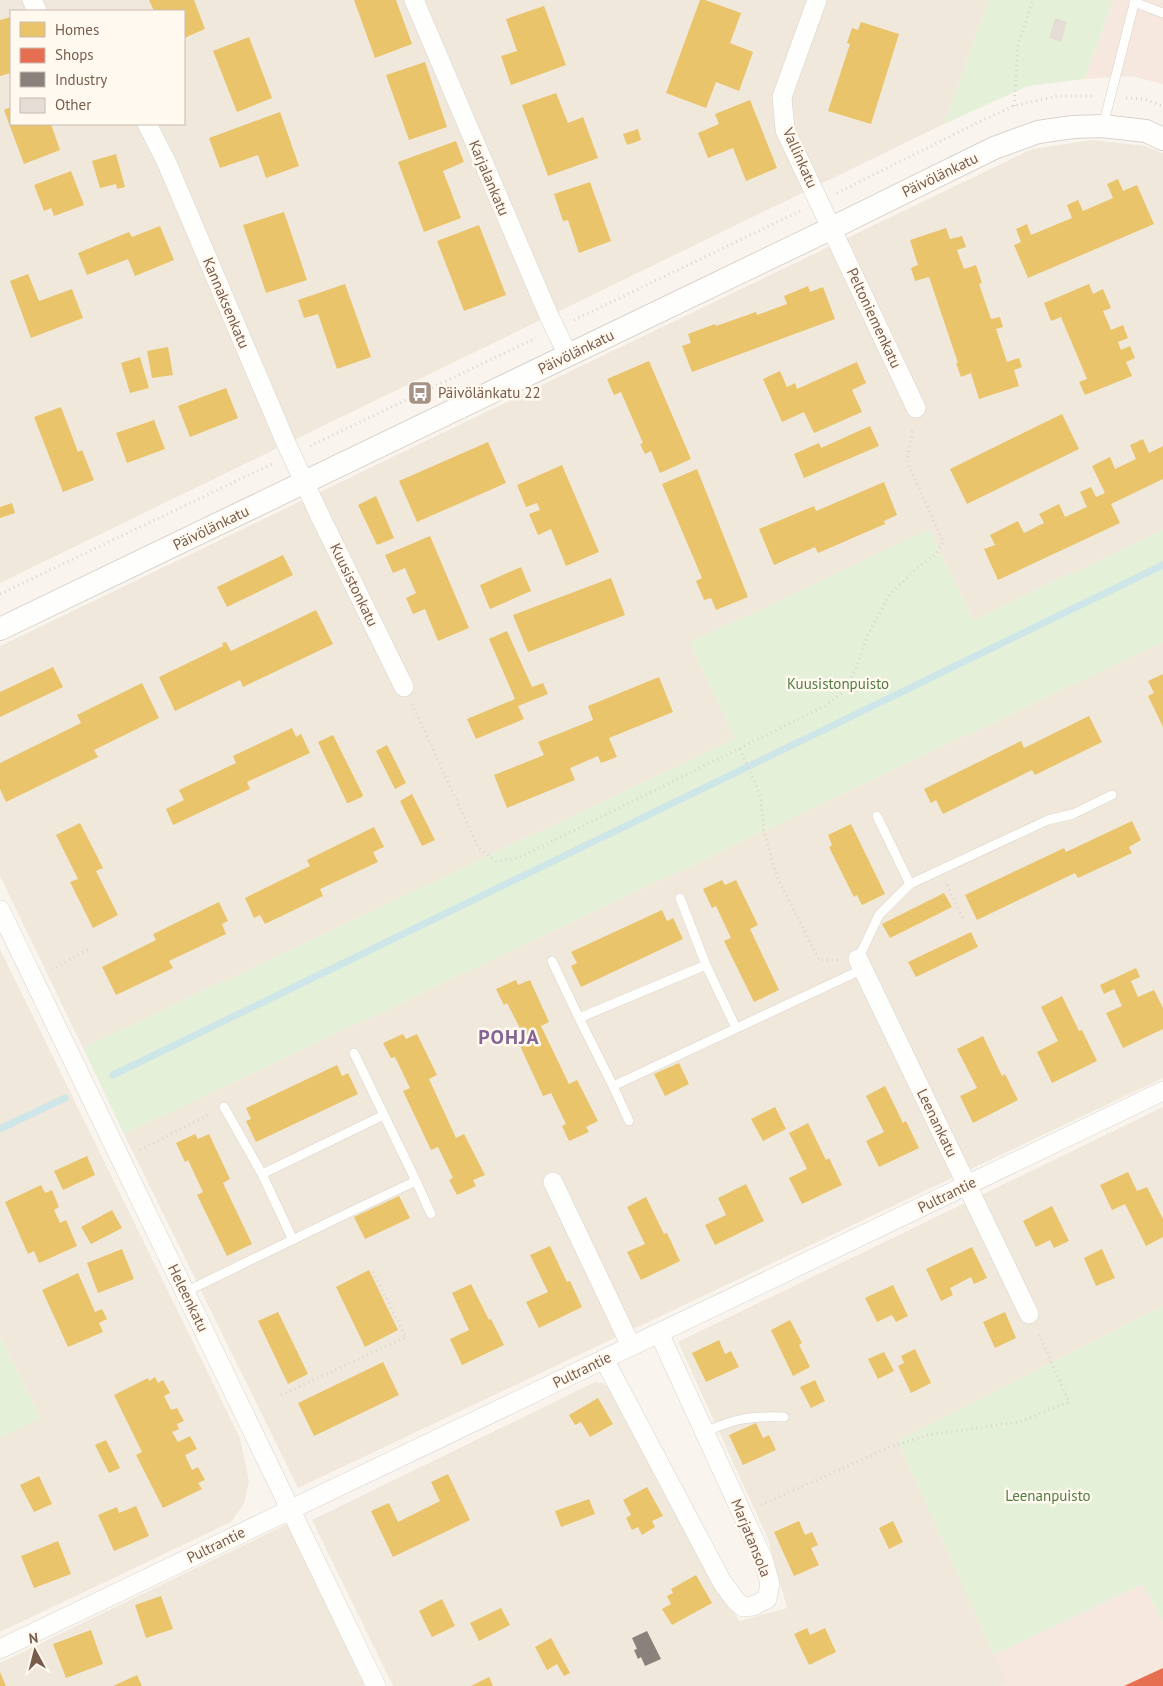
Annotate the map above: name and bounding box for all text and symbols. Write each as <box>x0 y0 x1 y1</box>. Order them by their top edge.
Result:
legend <box>10 10 185 125</box>
text: Homes <box>55 20 99 39</box>
text: Shops <box>55 45 94 64</box>
text: Industry <box>55 70 107 89</box>
text: Other <box>55 95 91 114</box>
street label: Vallinkatu <box>778 124 822 191</box>
street label: Karjalankatu <box>465 137 514 219</box>
street label: Päivölänkatu <box>899 148 981 201</box>
street label: Kannaksenkatu <box>199 254 254 351</box>
street label: Peltoniemenkatu <box>843 265 906 371</box>
street label: Päivölänkatu <box>535 325 617 378</box>
bus stop icon: Päivölänkatu 22 <box>407 380 433 406</box>
place label: Päivölänkatu 22 <box>438 383 541 402</box>
street label: Päivölänkatu <box>170 501 252 554</box>
street label: Kuusistonkatu <box>326 540 383 630</box>
park label: Kuusistonpuisto <box>787 674 889 693</box>
district label: POHJA <box>478 1024 540 1050</box>
street label: Leenankatu <box>913 1086 962 1160</box>
street label: Pultrantie <box>914 1172 979 1217</box>
street label: Heleenkatu <box>164 1261 213 1335</box>
street label: Pultrantie <box>549 1347 614 1392</box>
park label: Leenanpuisto <box>1005 1486 1091 1505</box>
street label: Marjatansola <box>727 1496 776 1580</box>
street label: Pultrantie <box>183 1522 248 1567</box>
north arrow <box>10 1626 60 1676</box>
text: N <box>28 1629 39 1648</box>

